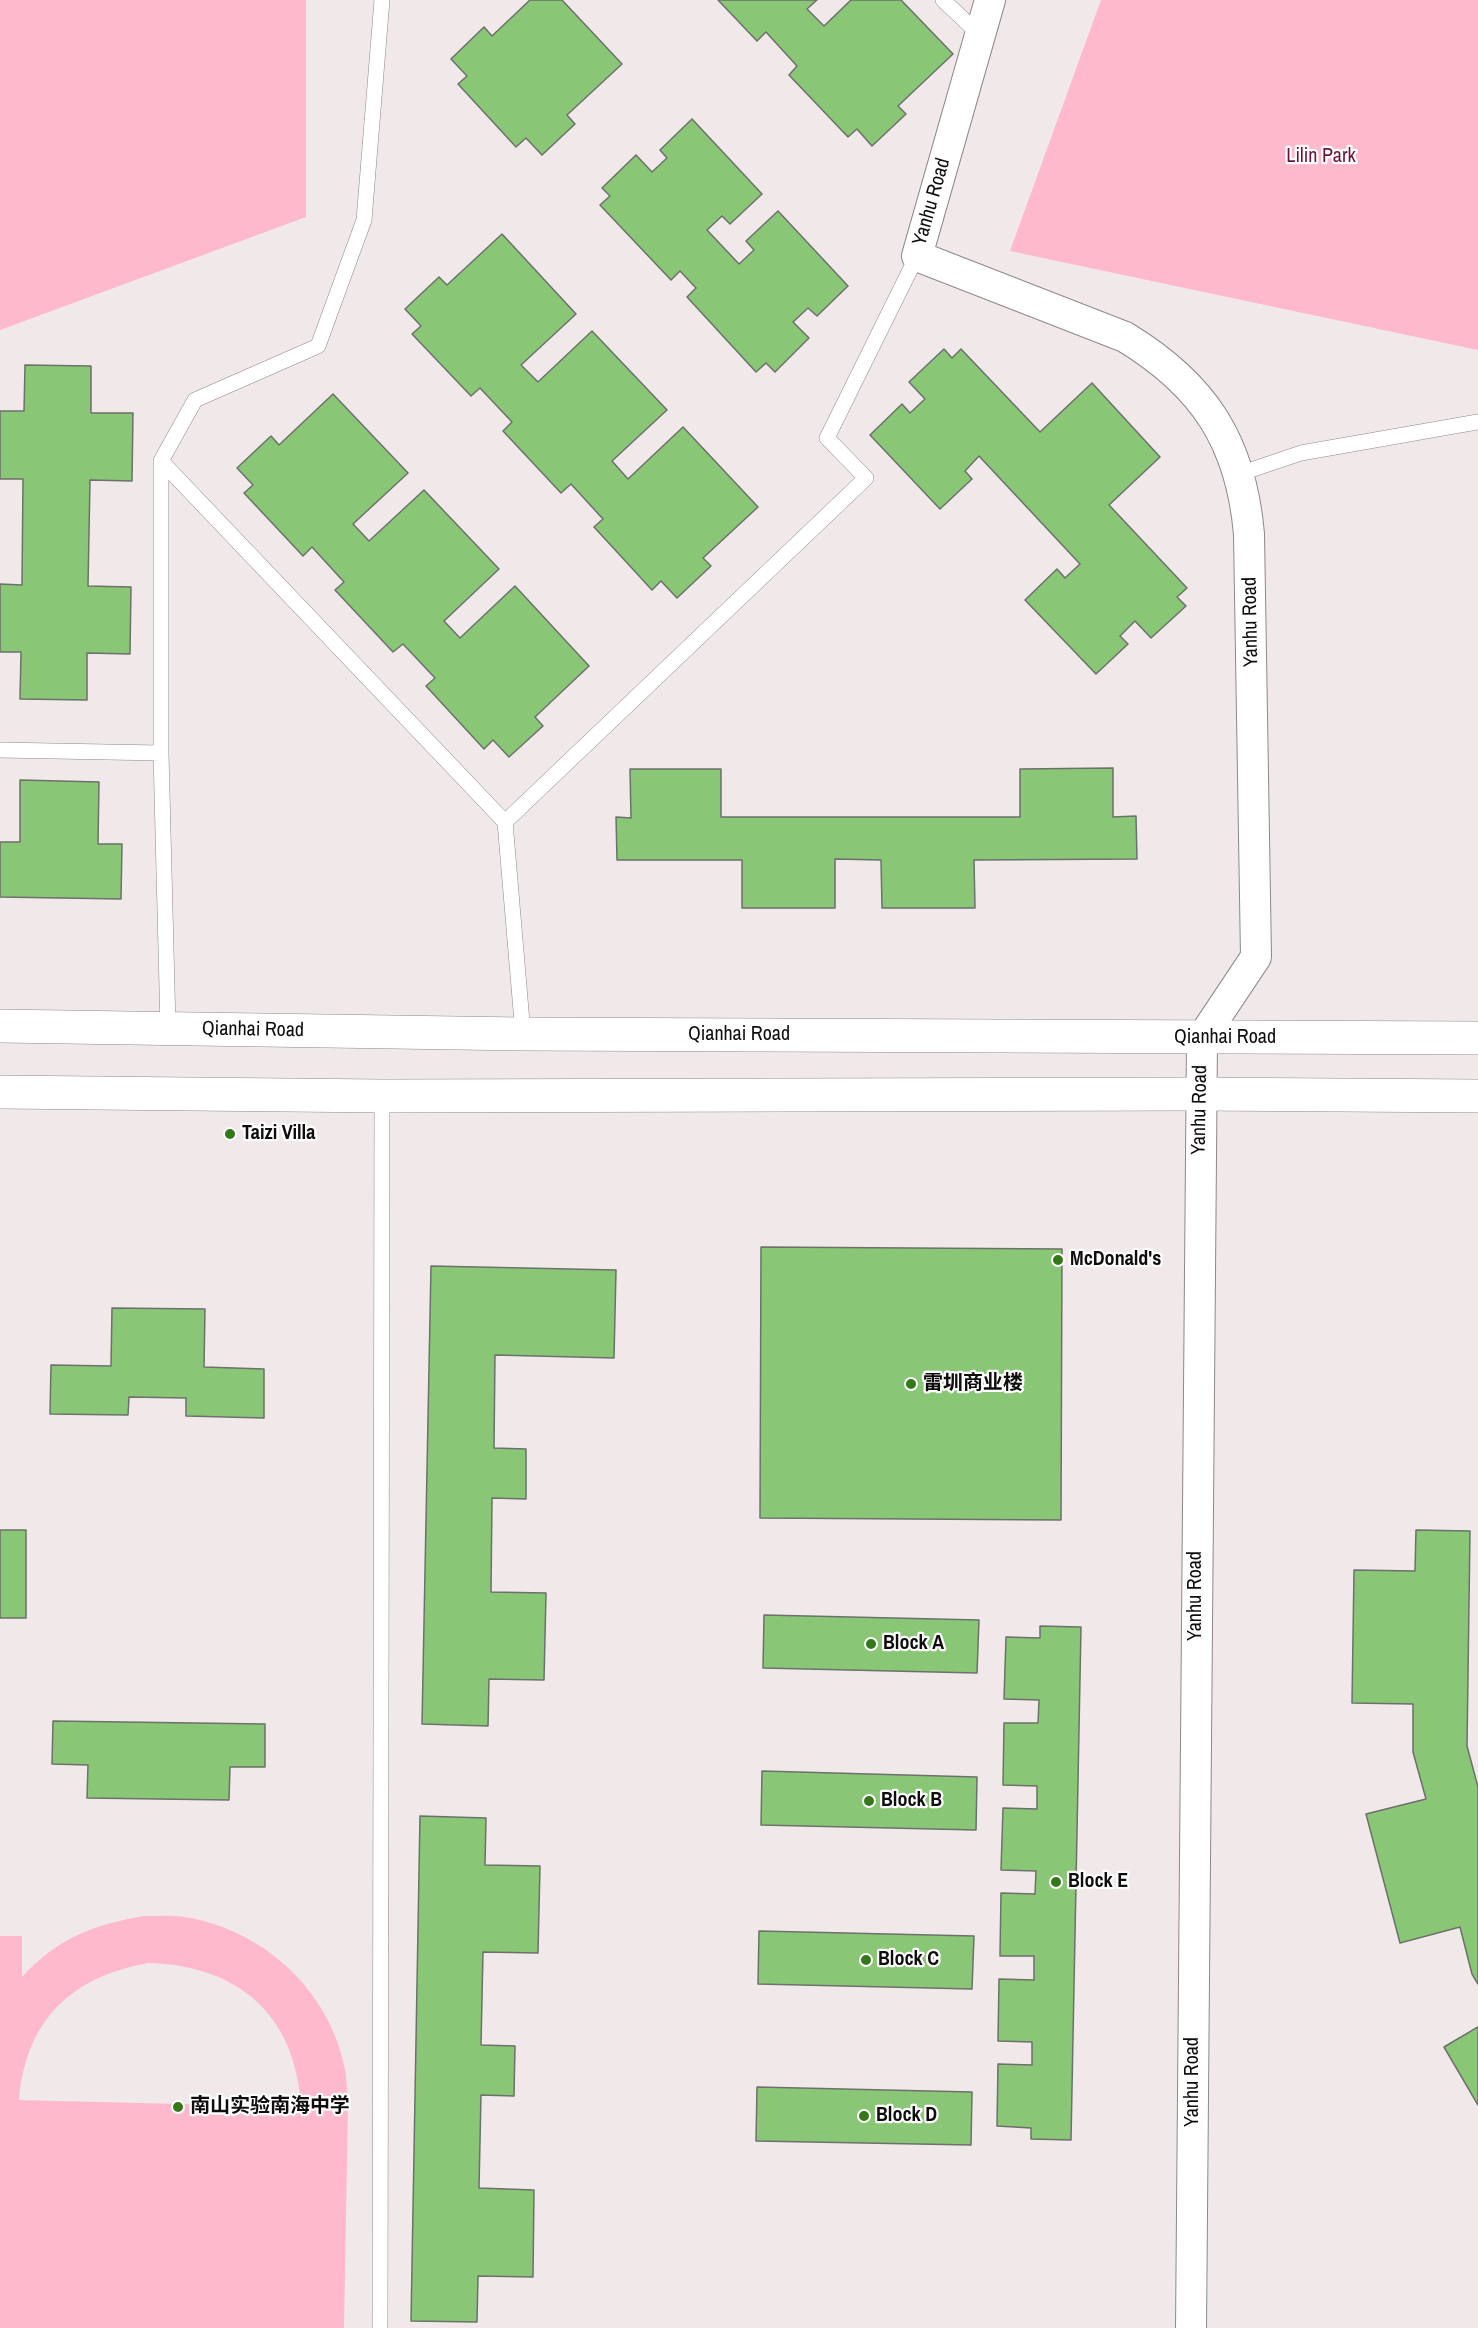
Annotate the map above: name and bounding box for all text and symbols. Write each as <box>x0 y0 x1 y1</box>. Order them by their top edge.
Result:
park label: Lilin Park <box>1286 145 1356 169</box>
street label: Yanhu Road <box>908 155 956 249</box>
street label: Yanhu Road <box>1238 577 1264 667</box>
street label: Qianhai Road <box>202 1017 304 1043</box>
street label: Qianhai Road <box>688 1023 790 1047</box>
street label: Qianhai Road <box>1174 1026 1276 1050</box>
street label: Yanhu Road <box>1187 1065 1213 1155</box>
place label: Taizi Villa <box>242 1122 315 1146</box>
marker: Taizi Villa <box>223 1127 237 1141</box>
place label: McDonald's <box>1070 1248 1161 1272</box>
marker: McDonald's <box>1051 1253 1065 1267</box>
place label: 雷圳商业楼 <box>923 1372 1023 1396</box>
marker: 雷圳商业楼 <box>904 1377 918 1391</box>
street label: Yanhu Road <box>1184 1551 1208 1641</box>
place label: Block A <box>883 1632 944 1656</box>
marker: Block A <box>864 1637 878 1651</box>
place label: Block B <box>881 1789 942 1813</box>
marker: Block B <box>862 1794 876 1808</box>
place label: Block E <box>1068 1870 1128 1894</box>
marker: Block E <box>1049 1875 1063 1889</box>
place label: Block C <box>878 1948 939 1972</box>
marker: Block C <box>859 1953 873 1967</box>
street label: Yanhu Road <box>1181 2037 1205 2127</box>
place label: 南山实验南海中学 <box>190 2095 350 2119</box>
marker: 南山实验南海中学 <box>171 2100 185 2114</box>
place label: Block D <box>876 2104 937 2128</box>
marker: Block D <box>857 2109 871 2123</box>

